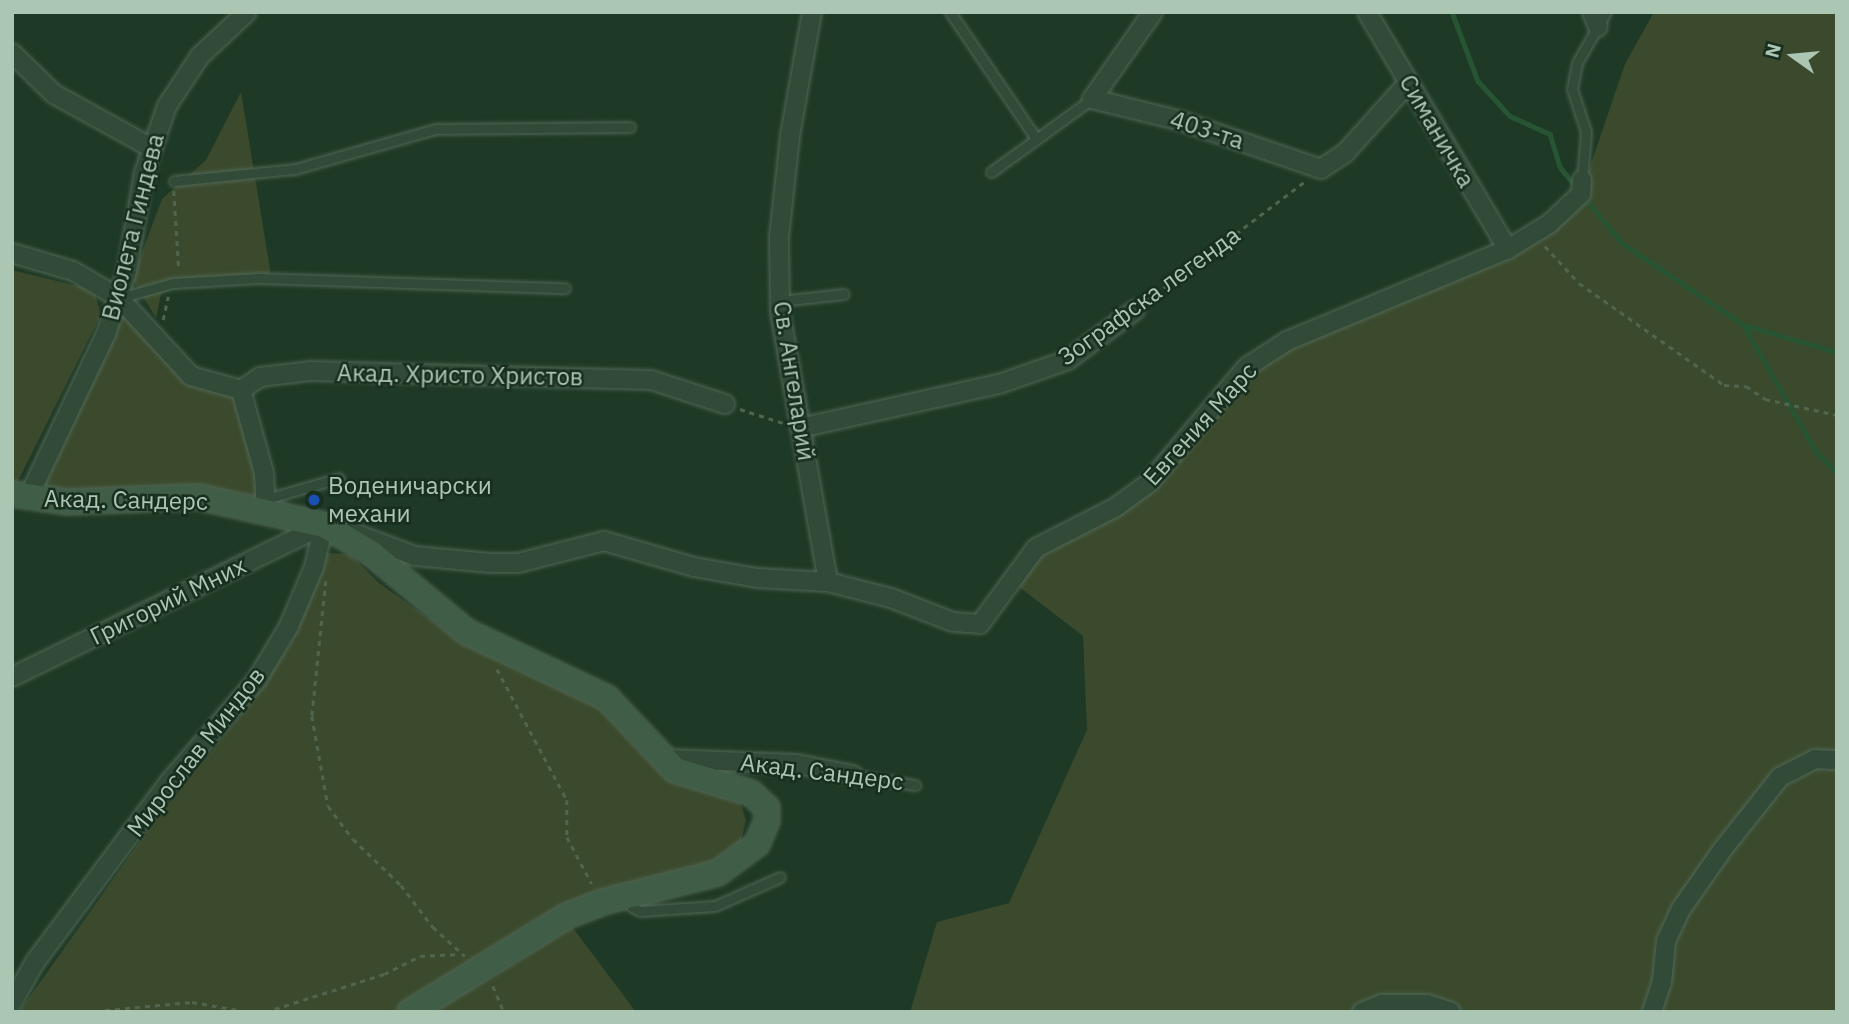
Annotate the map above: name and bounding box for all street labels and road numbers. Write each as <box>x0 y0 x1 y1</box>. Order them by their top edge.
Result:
street label: Симаничка <box>1393 69 1481 193</box>
street label: 403-та <box>1167 105 1247 155</box>
street label: Виолета Гиндева <box>96 131 170 323</box>
street label: Зографска легенда <box>1053 220 1245 372</box>
street label: Св. Ангеларий <box>767 299 821 463</box>
street label: Евгения Марс <box>1137 357 1263 491</box>
street label: Акад. Христо Христов <box>337 358 583 392</box>
street label: Акад. Сандерс <box>44 484 208 516</box>
street label: Григорий Мних <box>85 551 251 651</box>
street label: Мирослав Миндов <box>121 661 271 843</box>
street label: Акад. Сандерс <box>739 748 905 796</box>

